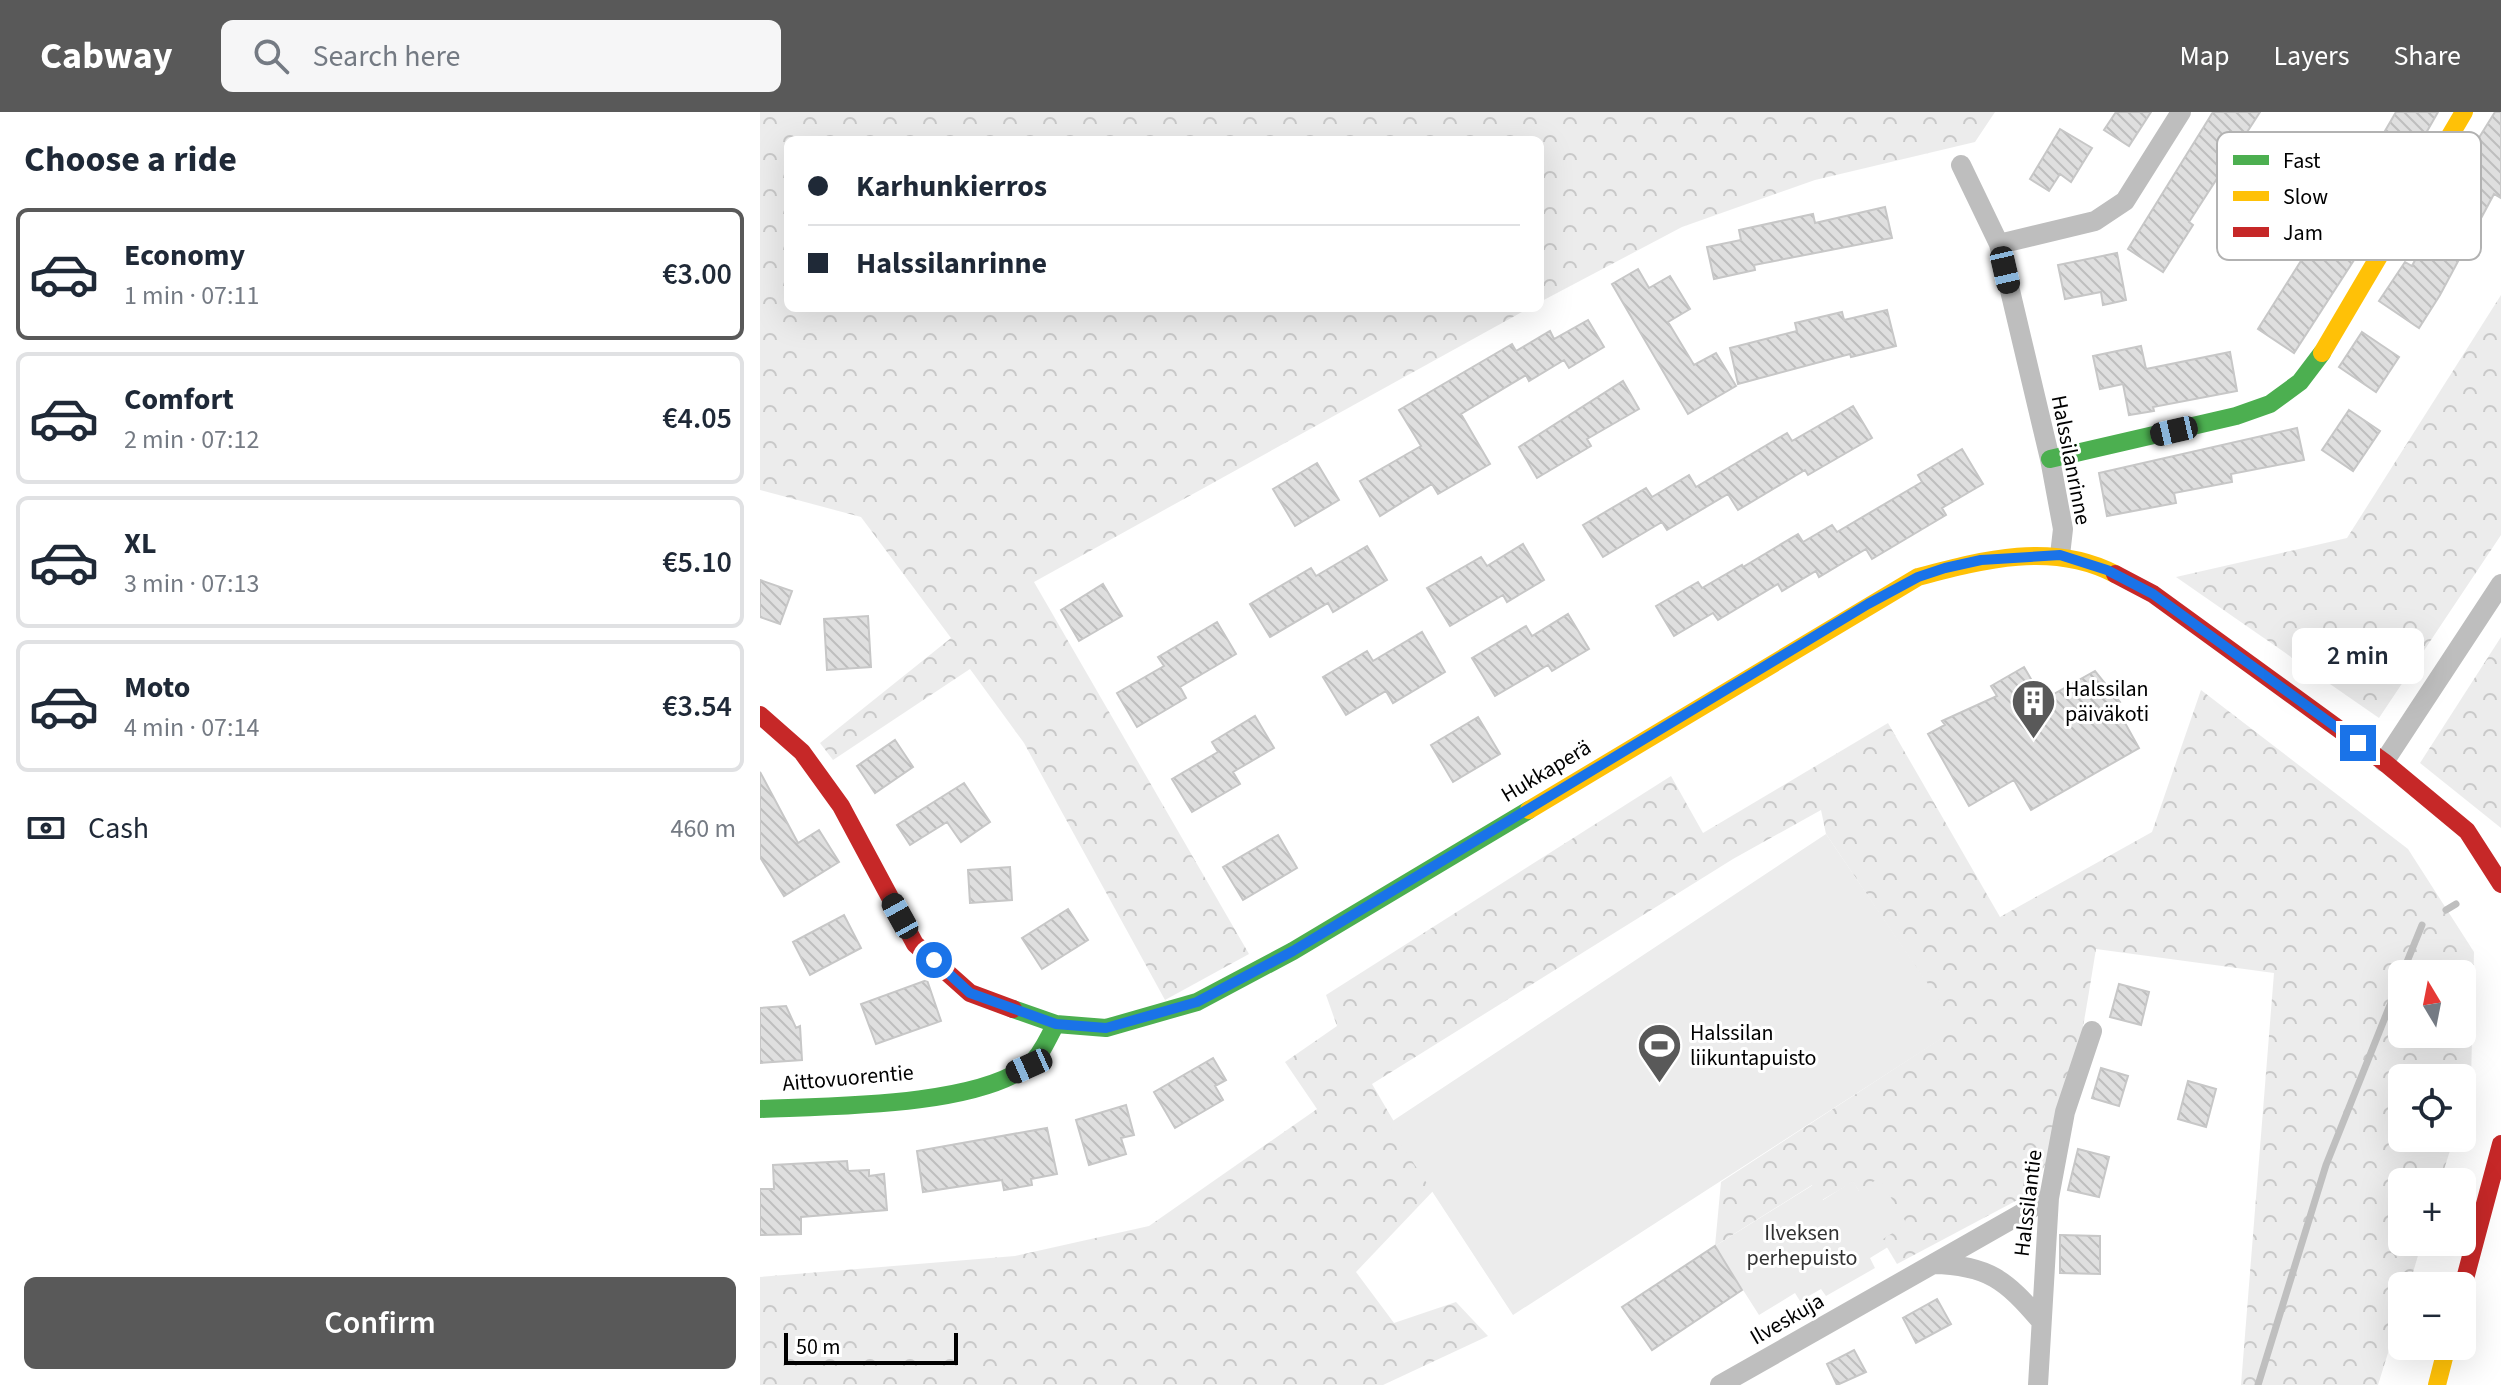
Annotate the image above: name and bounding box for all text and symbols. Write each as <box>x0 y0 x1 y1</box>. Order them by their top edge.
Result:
search box <box>221 20 781 92</box>
text: Cabway <box>40 29 173 83</box>
icon: search <box>249 34 293 78</box>
text: Search here <box>313 35 460 78</box>
text: Map <box>2179 36 2229 76</box>
text: Layers <box>2273 36 2349 76</box>
text: Share <box>2393 36 2461 76</box>
legend <box>2217 132 2481 260</box>
text: Choose a ride <box>24 134 237 185</box>
text: Fast <box>2283 145 2321 177</box>
text: Karhunkierros <box>856 165 1047 208</box>
text: Slow <box>2283 181 2328 213</box>
text: Jam <box>2283 217 2323 249</box>
text: Economy <box>124 234 245 277</box>
icon: car <box>28 238 100 310</box>
text: Halssilanrinne <box>856 242 1047 285</box>
car <box>1988 244 2022 296</box>
text: €3.00 <box>662 253 732 296</box>
text: 1 min · 07:11 <box>124 277 259 314</box>
text: Comfort <box>124 378 234 421</box>
icon: car <box>28 382 100 454</box>
street label: Halssilanrinne <box>2043 392 2099 528</box>
text: €4.05 <box>662 397 732 440</box>
car <box>2148 414 2200 448</box>
text: 2 min · 07:12 <box>124 421 259 458</box>
text: XL <box>124 522 157 565</box>
icon: car <box>28 526 100 598</box>
text: €5.10 <box>662 541 732 584</box>
text: 3 min · 07:13 <box>124 565 259 602</box>
callout: 2 min <box>2292 627 2424 683</box>
text: 2 min <box>2327 637 2389 674</box>
text: Moto <box>124 666 190 709</box>
icon: car <box>28 670 100 742</box>
place label: Halssilan päiväkoti <box>2065 673 2149 730</box>
building icon: Halssilan päiväkoti <box>2010 678 2058 741</box>
text: €3.54 <box>662 685 732 728</box>
text: 4 min · 07:14 <box>124 709 259 746</box>
route end <box>2340 725 2376 761</box>
street label: Hukkaperä <box>1495 731 1597 811</box>
icon: cash <box>24 806 68 850</box>
text: Cash <box>88 807 149 850</box>
text: 460 m <box>670 810 736 847</box>
car <box>878 889 922 943</box>
route start <box>916 942 952 978</box>
north arrow <box>2388 960 2476 1048</box>
map controls <box>2388 960 2476 1360</box>
place label: Halssilan liikuntapuisto <box>1690 1017 1817 1074</box>
sports icon: Halssilan liikuntapuisto <box>1635 1022 1683 1085</box>
car <box>1002 1045 1056 1087</box>
street label: Aittovuorentie <box>781 1056 915 1100</box>
button: locate <box>2388 1064 2476 1152</box>
street label: Halssilantie <box>2006 1148 2050 1258</box>
button: + <box>2388 1168 2476 1256</box>
park label: Ilveksen perhepuisto <box>1746 1217 1858 1274</box>
button: − <box>2388 1272 2476 1360</box>
button: Confirm <box>24 1277 736 1369</box>
street label: Ilveskuja <box>1744 1285 1830 1353</box>
scale bar <box>784 1329 958 1365</box>
text: 50 m <box>796 1331 841 1363</box>

